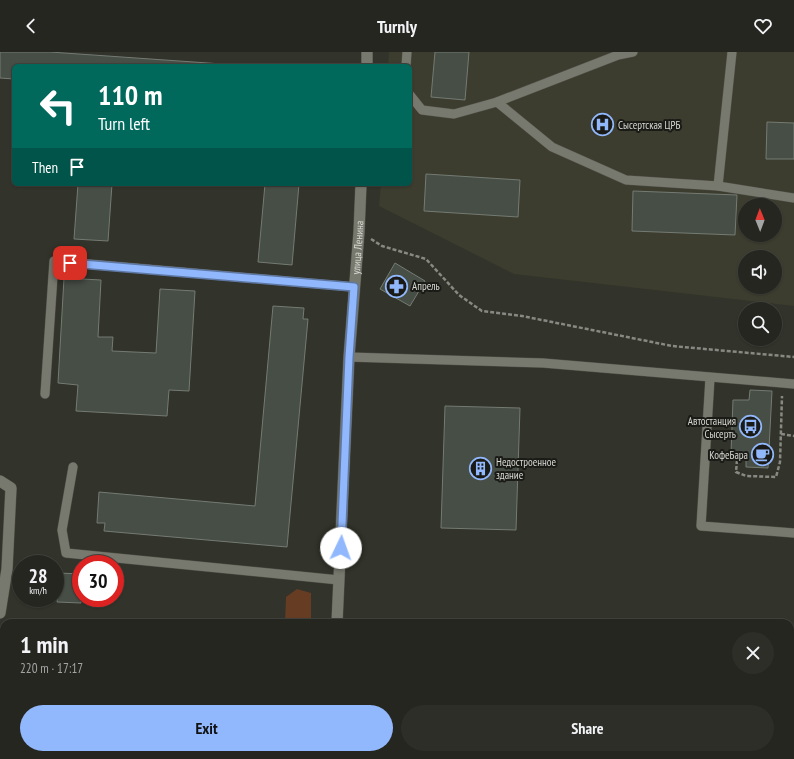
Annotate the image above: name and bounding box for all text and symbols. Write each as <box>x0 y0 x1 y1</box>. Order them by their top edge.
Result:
icon: back <box>20 15 42 37</box>
text: Turnly <box>377 15 417 38</box>
icon: heart <box>752 15 774 37</box>
text: 110 m <box>98 76 162 113</box>
icon: left <box>32 80 84 132</box>
text: Turn left <box>98 112 150 135</box>
hospital icon: Сысертская ЦРБ <box>589 112 615 138</box>
place label: Сысертская ЦРБ <box>618 118 680 132</box>
icon: arrive <box>66 156 88 178</box>
text: Then <box>32 158 58 177</box>
north arrow <box>738 198 782 242</box>
map controls <box>738 198 782 346</box>
street label: улица Ленина <box>349 220 366 275</box>
pin <box>53 246 87 280</box>
button: sound <box>738 250 782 294</box>
icon: arrive <box>59 252 81 274</box>
pharmacy icon: Апрель <box>383 273 409 299</box>
place label: Апрель <box>412 279 440 293</box>
button: search <box>738 302 782 346</box>
place label: Автостанция Сысерть <box>688 414 736 441</box>
bus stop icon: Автостанция Сысерть <box>738 414 764 440</box>
cafe icon: КофеБара <box>750 442 776 468</box>
place label: КофеБара <box>709 448 748 462</box>
building icon: Недостроенное здание <box>468 455 494 481</box>
place label: Недостроенное здание <box>496 455 557 482</box>
position arrow <box>320 527 362 569</box>
speed limit sign: 30 <box>72 555 124 607</box>
text: 28 <box>28 563 48 589</box>
text: km/h <box>29 584 47 597</box>
text: 1 min <box>20 629 68 660</box>
button: close <box>732 632 774 674</box>
text: 220 m · 17:17 <box>20 660 83 677</box>
button: Exit <box>20 705 393 751</box>
button: Share <box>401 705 774 751</box>

